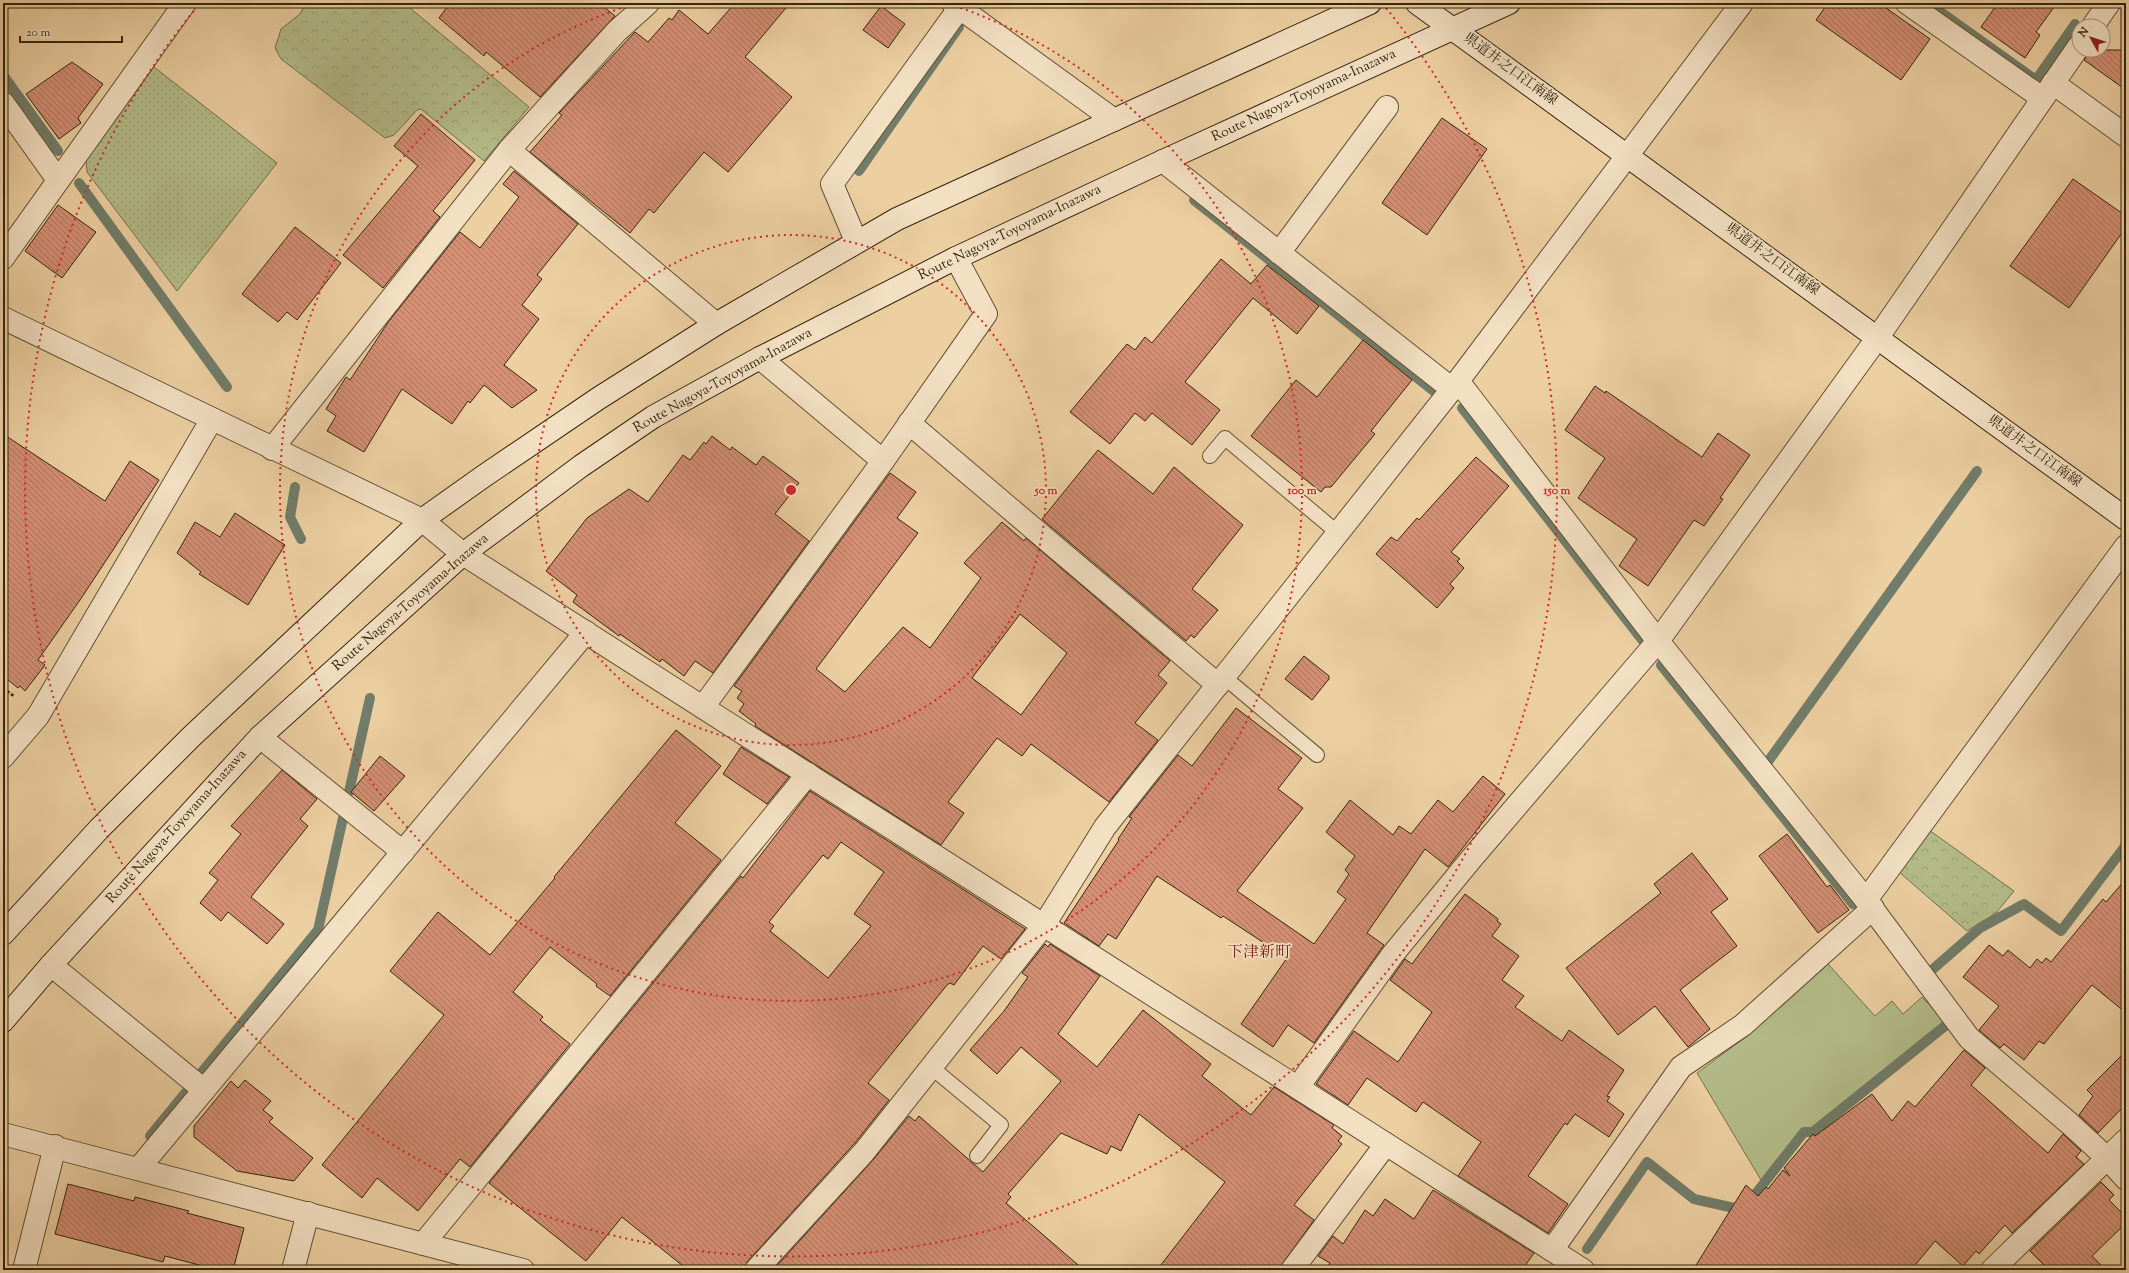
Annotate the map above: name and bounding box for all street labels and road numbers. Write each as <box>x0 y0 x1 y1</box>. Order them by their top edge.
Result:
street label: 県道井之口江南線 <box>1459 29 1561 111</box>
street label: Route Nagoya-Toyoyama-Inazawa <box>1208 44 1400 148</box>
street label: Route Nagoya-Toyoyama-Inazawa <box>915 180 1105 286</box>
street label: 県道井之口江南線 <box>1721 219 1823 301</box>
street label: Route Nagoya-Toyoyama-Inazawa <box>630 323 816 439</box>
street label: 県道井之口江南線 <box>1983 411 2085 493</box>
street label: Route Nagoya-Toyoyama-Inazawa <box>328 529 494 677</box>
street label: Route Nagoya-Toyoyama-Inazawa <box>102 745 252 909</box>

